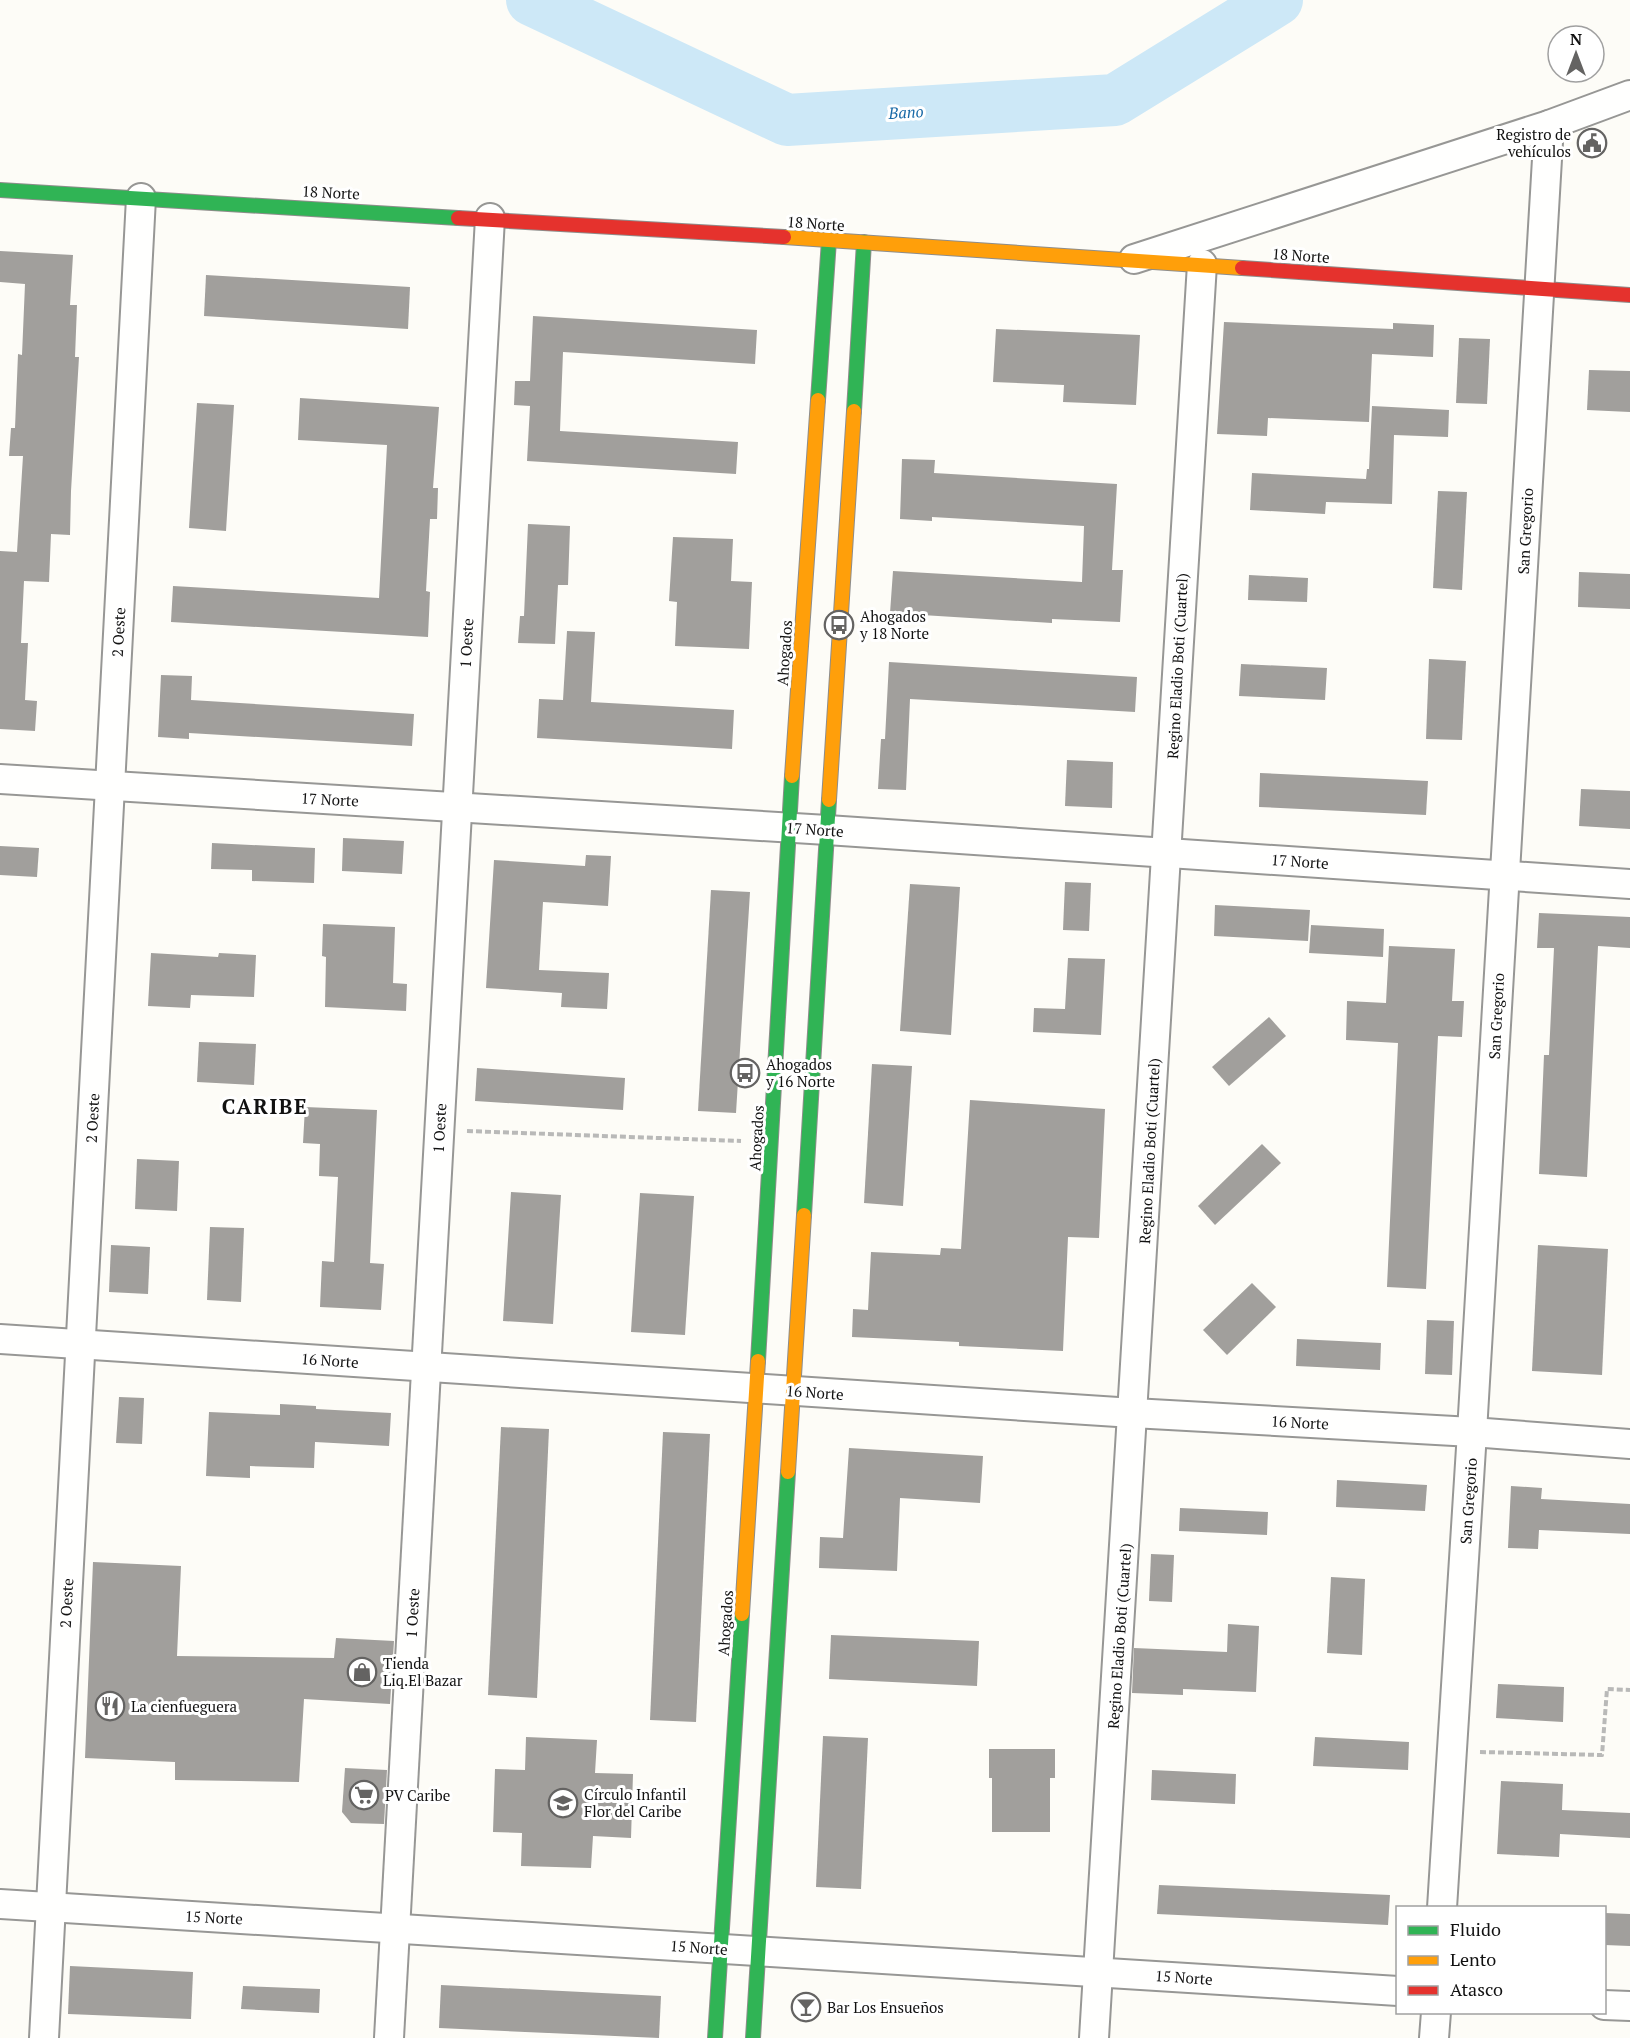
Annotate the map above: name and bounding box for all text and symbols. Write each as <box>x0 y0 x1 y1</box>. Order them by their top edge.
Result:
north arrow <box>1546 24 1606 84</box>
text: N <box>1570 28 1582 50</box>
water label: Bano <box>887 100 924 124</box>
place label: Registro de vehículos <box>1496 124 1571 161</box>
public building icon: Registro de vehículos <box>1576 127 1608 159</box>
street label: 18 Norte <box>302 181 360 203</box>
street label: 18 Norte <box>786 211 846 235</box>
street label: 18 Norte <box>1271 243 1331 267</box>
street label: San Gregorio <box>1513 487 1537 575</box>
street label: Regino Eladio Boti (Cuartel) <box>1162 572 1192 760</box>
place label: Ahogados y 18 Norte <box>859 606 929 643</box>
street label: 2 Oeste <box>107 607 129 657</box>
bus stop icon: Ahogados y 18 Norte <box>823 609 855 641</box>
street label: 1 Oeste <box>455 618 477 668</box>
street label: Ahogados <box>772 619 796 687</box>
street label: 17 Norte <box>301 788 359 810</box>
street label: 17 Norte <box>785 817 845 841</box>
street label: 17 Norte <box>1270 849 1330 873</box>
street label: San Gregorio <box>1484 972 1508 1060</box>
place label: Ahogados y 16 Norte <box>765 1054 835 1091</box>
bus stop icon: Ahogados y 16 Norte <box>729 1057 761 1089</box>
street label: Regino Eladio Boti (Cuartel) <box>1134 1057 1164 1245</box>
district label: CARIBE <box>222 1092 308 1120</box>
street label: 2 Oeste <box>81 1093 103 1143</box>
street label: 1 Oeste <box>428 1103 450 1153</box>
street label: Ahogados <box>744 1105 768 1171</box>
street label: 16 Norte <box>300 1348 360 1372</box>
street label: 16 Norte <box>785 1380 845 1404</box>
street label: 16 Norte <box>1271 1411 1329 1433</box>
street label: San Gregorio <box>1455 1457 1481 1545</box>
street label: Regino Eladio Boti (Cuartel) <box>1103 1542 1135 1730</box>
street label: 2 Oeste <box>55 1578 77 1628</box>
street label: 1 Oeste <box>401 1588 423 1638</box>
street label: Ahogados <box>713 1589 737 1657</box>
place label: Tienda Liq.El Bazar <box>383 1653 463 1690</box>
shop icon: Tienda Liq.El Bazar <box>346 1656 378 1688</box>
restaurant icon: La cienfueguera <box>94 1690 126 1722</box>
place label: La cienfueguera <box>131 1696 238 1716</box>
supermarket icon: PV Caribe <box>348 1779 380 1811</box>
place label: Círculo Infantil Flor del Caribe <box>584 1784 686 1821</box>
place label: PV Caribe <box>385 1785 450 1805</box>
school or university icon: Círculo Infantil Flor del Caribe <box>547 1787 579 1819</box>
street label: 15 Norte <box>185 1906 243 1928</box>
legend <box>1396 1906 1606 2014</box>
text: Fluido <box>1450 1917 1501 1941</box>
street label: 15 Norte <box>669 1935 729 1959</box>
text: Lento <box>1450 1947 1496 1971</box>
street label: 15 Norte <box>1154 1965 1214 1989</box>
text: Atasco <box>1450 1977 1503 2001</box>
bar icon: Bar Los Ensueños <box>790 1991 822 2023</box>
place label: Bar Los Ensueños <box>827 1997 944 2017</box>

